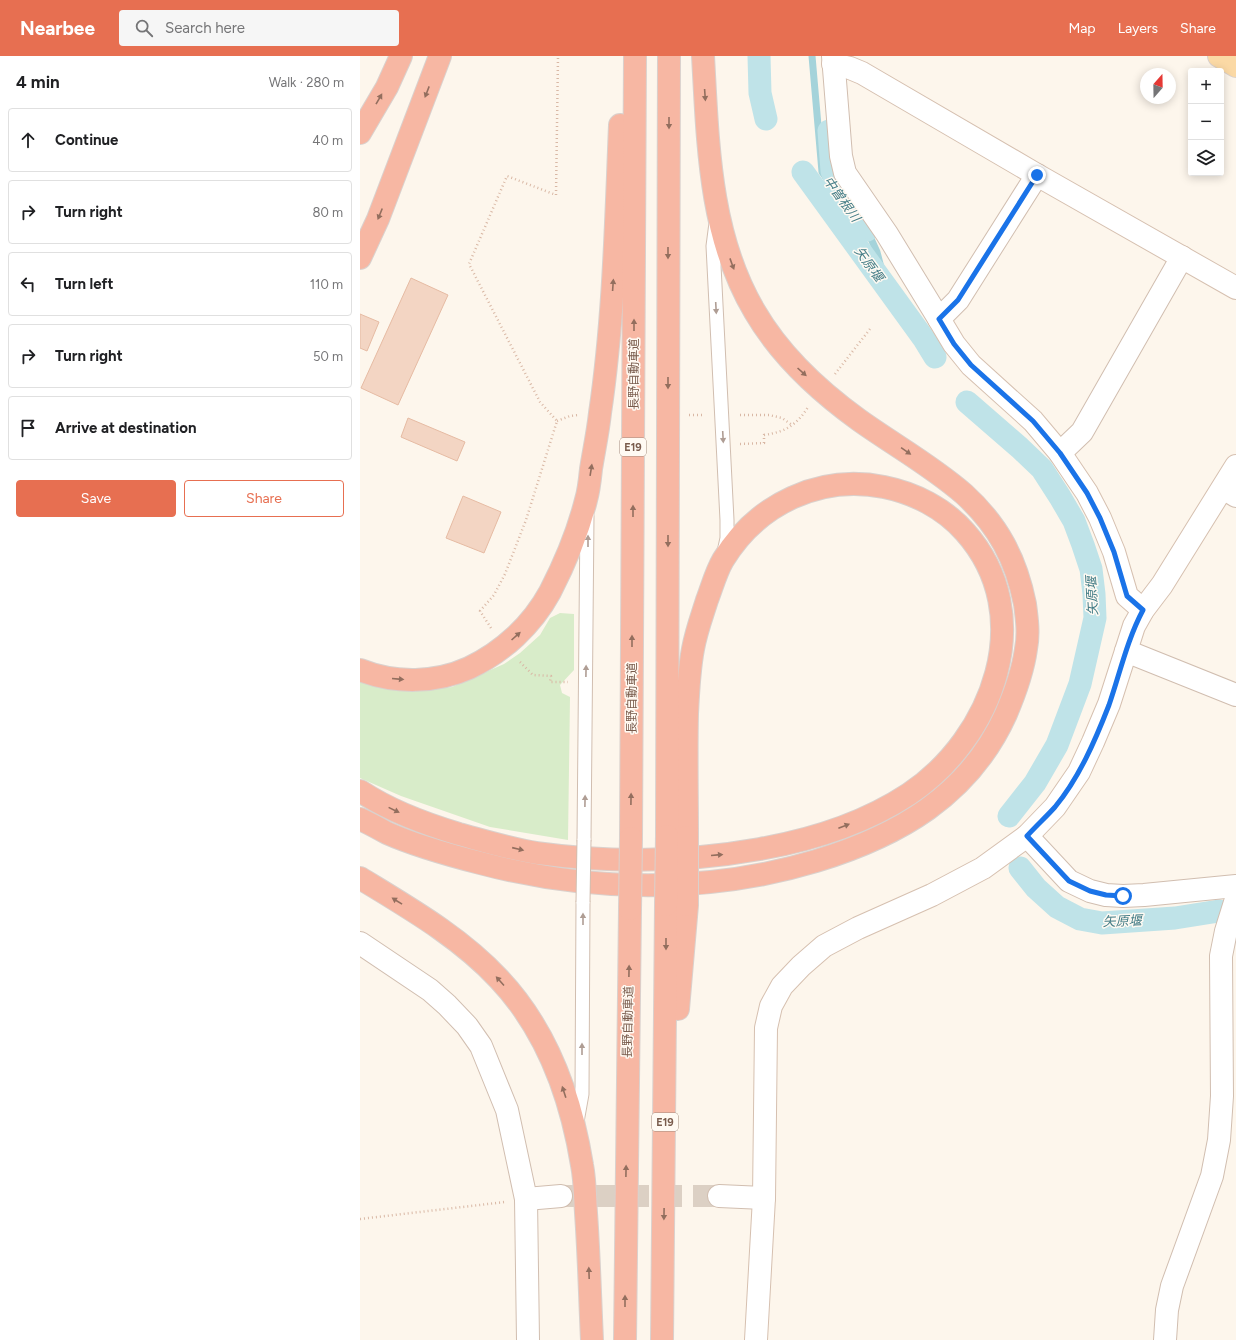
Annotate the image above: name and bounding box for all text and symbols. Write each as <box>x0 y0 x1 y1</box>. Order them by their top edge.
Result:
search box <box>119 10 399 46</box>
text: Nearbee <box>20 17 95 40</box>
icon: search <box>133 17 155 39</box>
text: Search here <box>165 19 245 37</box>
text: Map <box>1068 20 1096 37</box>
text: Layers <box>1118 20 1158 37</box>
text: Share <box>1180 20 1216 37</box>
north arrow <box>1140 68 1176 104</box>
map controls <box>1188 68 1224 176</box>
button: + <box>1188 68 1224 104</box>
text: 4 min <box>16 72 60 92</box>
text: Walk · 280 m <box>269 75 344 90</box>
one-way arrow <box>423 87 429 99</box>
one-way arrow <box>702 89 708 102</box>
one-way arrow <box>376 93 383 105</box>
button: − <box>1188 104 1224 140</box>
one-way arrow <box>666 117 672 130</box>
icon: ahead <box>17 129 39 151</box>
text: Continue <box>55 131 118 149</box>
text: 40 m <box>312 133 343 148</box>
button: layers <box>1188 140 1224 176</box>
route end <box>1028 166 1046 184</box>
water label: 中曽根川 <box>821 174 865 226</box>
icon: right <box>17 201 39 223</box>
text: Turn right <box>55 203 123 221</box>
text: 80 m <box>312 205 343 220</box>
one-way arrow <box>376 208 382 220</box>
water label: 矢原堰 <box>851 244 888 286</box>
one-way arrow <box>665 247 671 260</box>
one-way arrow <box>730 258 736 270</box>
icon: left <box>17 273 39 295</box>
text: Turn left <box>55 275 113 293</box>
text: 110 m <box>310 277 343 292</box>
one-way arrow <box>610 279 616 291</box>
one-way arrow <box>713 302 719 315</box>
one-way arrow <box>631 318 637 331</box>
street label: 長野自動車道 <box>627 338 641 410</box>
icon: right <box>17 345 39 367</box>
text: Turn right <box>55 347 123 365</box>
text: 50 m <box>313 349 343 364</box>
one-way arrow <box>798 367 807 376</box>
one-way arrow <box>665 377 671 390</box>
icon: arrive <box>17 417 39 439</box>
text: Arrive at destination <box>55 419 196 437</box>
one-way arrow <box>720 431 726 444</box>
road number: E19 <box>620 438 646 456</box>
one-way arrow <box>900 447 911 455</box>
one-way arrow <box>588 463 594 476</box>
button: Save <box>16 480 176 517</box>
button: Share <box>184 480 344 517</box>
one-way arrow <box>630 504 636 517</box>
one-way arrow <box>585 534 591 547</box>
one-way arrow <box>665 535 671 548</box>
water label: 矢原堰 <box>1083 574 1101 616</box>
one-way arrow <box>511 632 520 641</box>
one-way arrow <box>629 634 635 647</box>
street label: 長野自動車道 <box>625 662 639 734</box>
one-way arrow <box>583 664 589 677</box>
one-way arrow <box>392 676 404 683</box>
one-way arrow <box>628 792 634 805</box>
one-way arrow <box>581 795 588 807</box>
one-way arrow <box>389 807 400 813</box>
one-way arrow <box>838 823 850 829</box>
one-way arrow <box>512 846 524 852</box>
one-way arrow <box>711 851 723 858</box>
route start <box>1114 887 1132 905</box>
one-way arrow <box>391 898 403 905</box>
one-way arrow <box>580 912 586 925</box>
water label: 矢原堰 <box>1102 913 1144 929</box>
one-way arrow <box>663 938 669 951</box>
one-way arrow <box>626 964 632 977</box>
one-way arrow <box>495 975 504 986</box>
street label: 長野自動車道 <box>620 986 636 1058</box>
one-way arrow <box>579 1042 585 1055</box>
one-way arrow <box>561 1086 567 1098</box>
road number: E19 <box>652 1113 678 1131</box>
one-way arrow <box>623 1164 629 1177</box>
one-way arrow <box>661 1208 667 1221</box>
one-way arrow <box>586 1267 593 1279</box>
one-way arrow <box>622 1294 628 1307</box>

